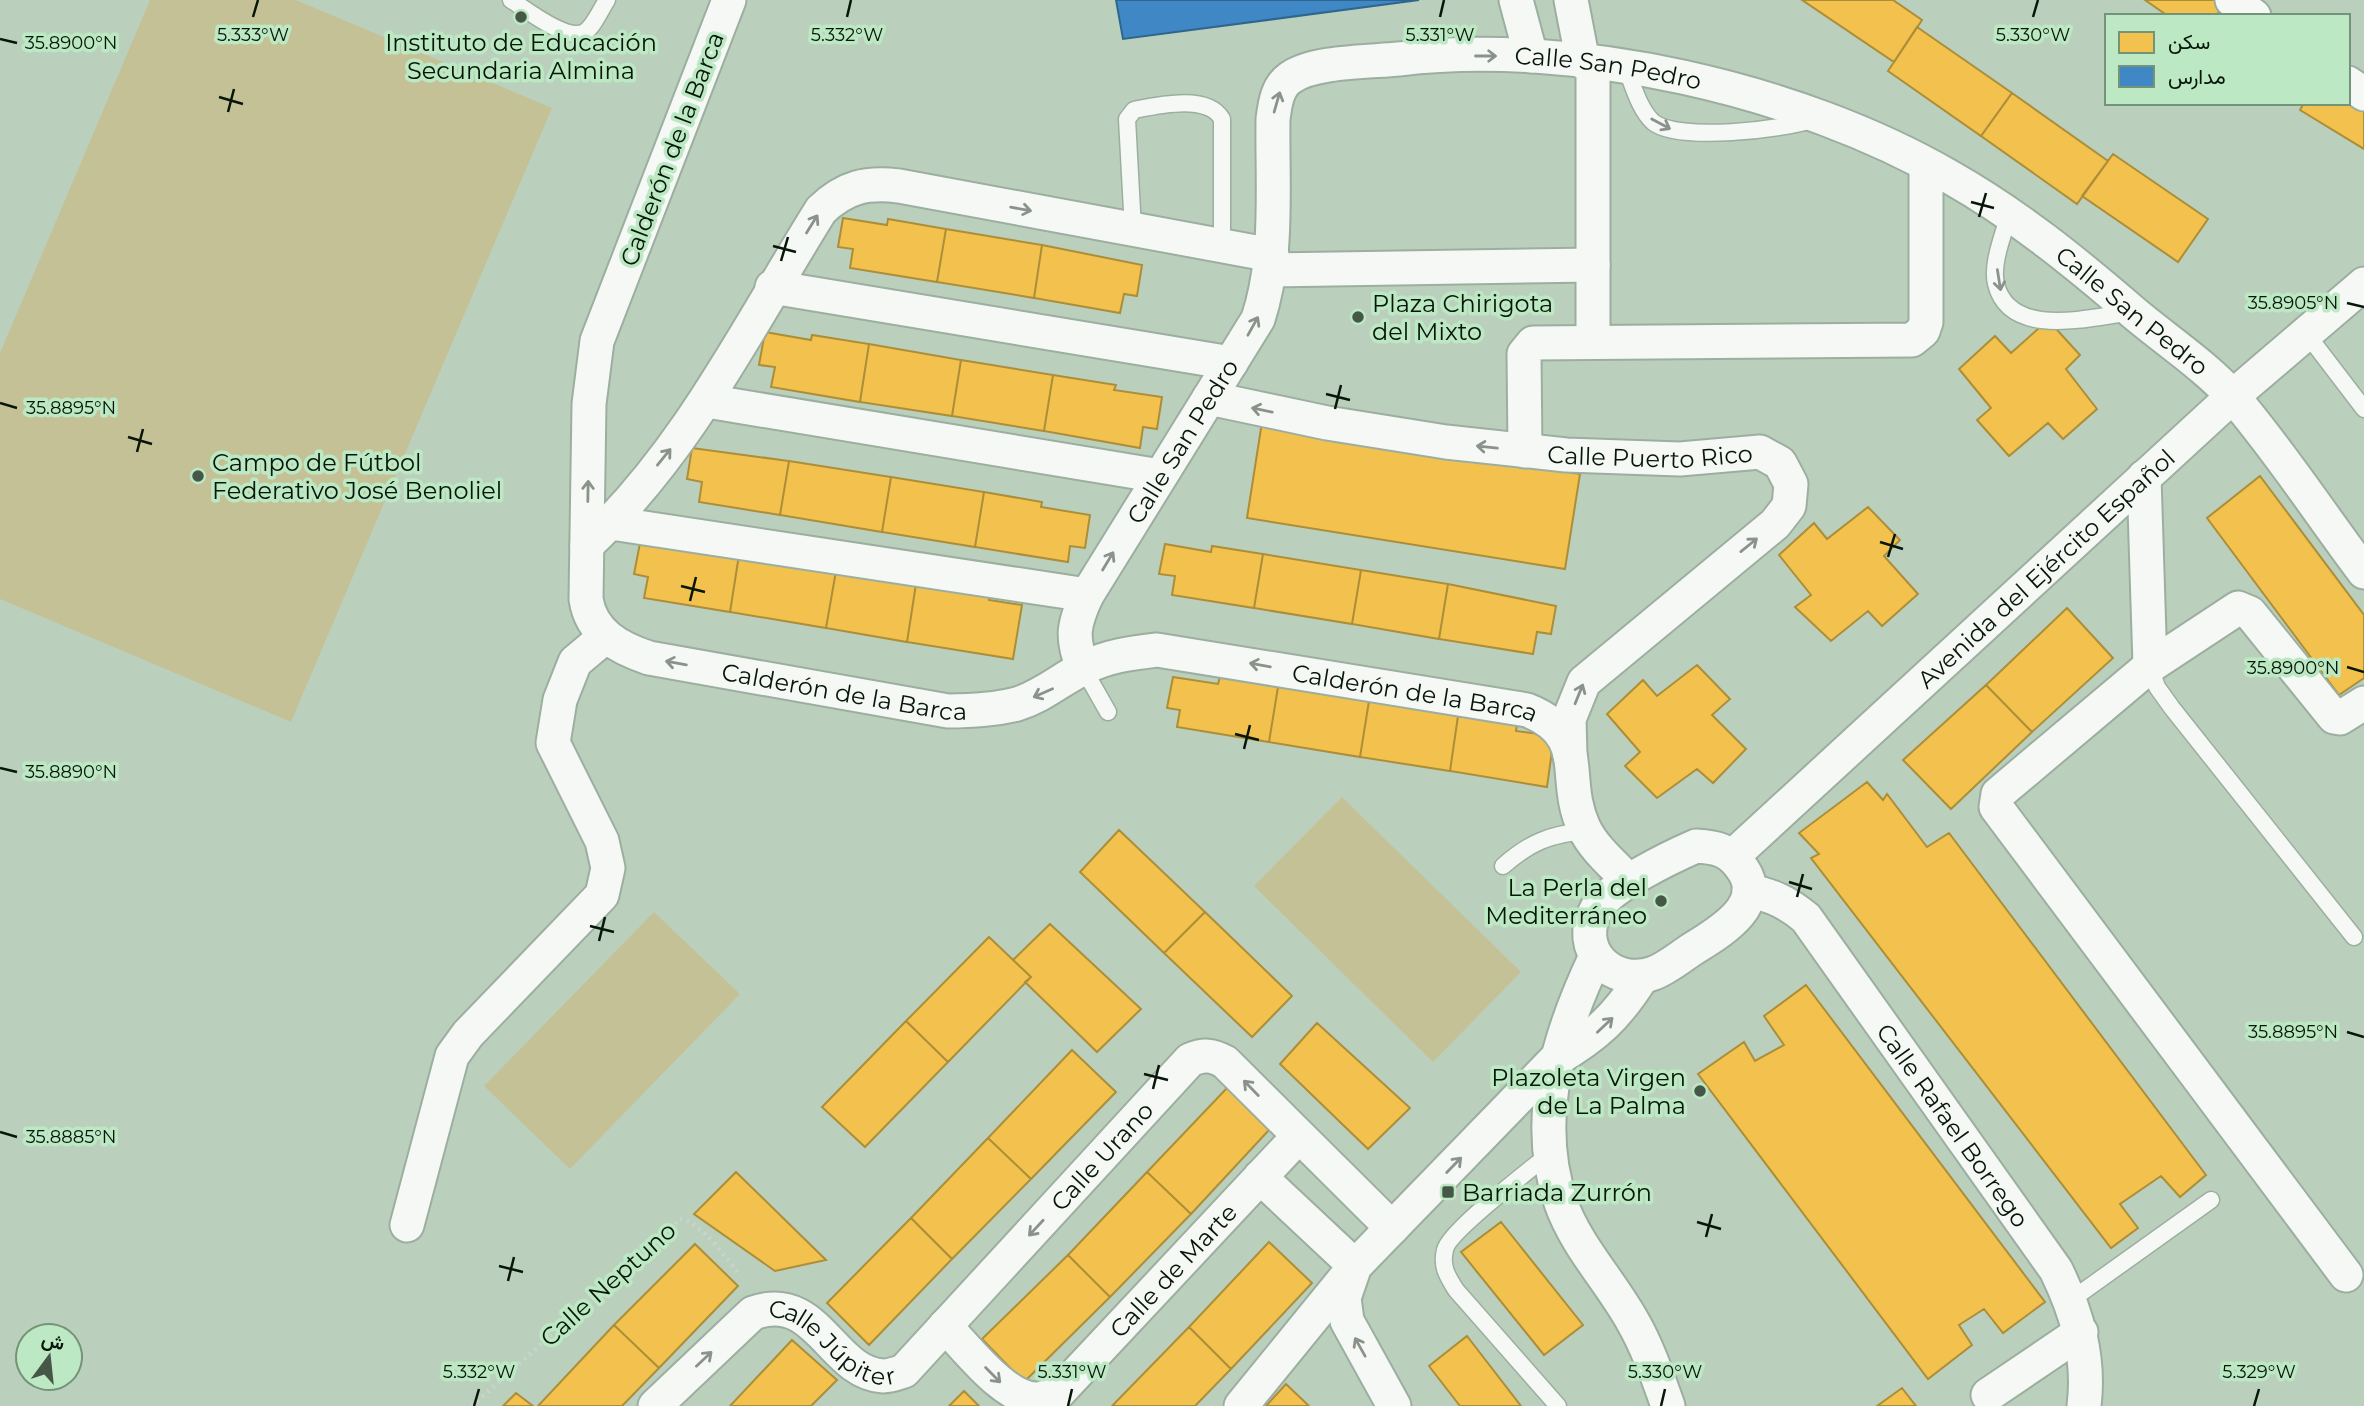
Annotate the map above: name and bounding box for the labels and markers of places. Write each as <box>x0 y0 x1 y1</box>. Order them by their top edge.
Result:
marker: Instituto de Educación Secundaria Almina <box>513 9 529 25</box>
place label: Instituto de Educación Secundaria Almina <box>385 28 657 85</box>
place label: Plaza Chirigota del Mixto <box>1372 289 1553 346</box>
marker: Plaza Chirigota del Mixto <box>1350 309 1366 325</box>
place label: Campo de Fútbol Federativo José Benoliel <box>212 448 502 505</box>
marker: Campo de Fútbol Federativo José Benoliel <box>190 468 206 484</box>
place label: La Perla del Mediterráneo <box>1485 873 1647 930</box>
marker: La Perla del Mediterráneo <box>1653 893 1669 909</box>
place label: Plazoleta Virgen de La Palma <box>1491 1063 1686 1120</box>
marker: Plazoleta Virgen de La Palma <box>1692 1083 1708 1099</box>
place label: Barriada Zurrón <box>1462 1178 1652 1207</box>
marker: Barriada Zurrón <box>1440 1184 1456 1200</box>

